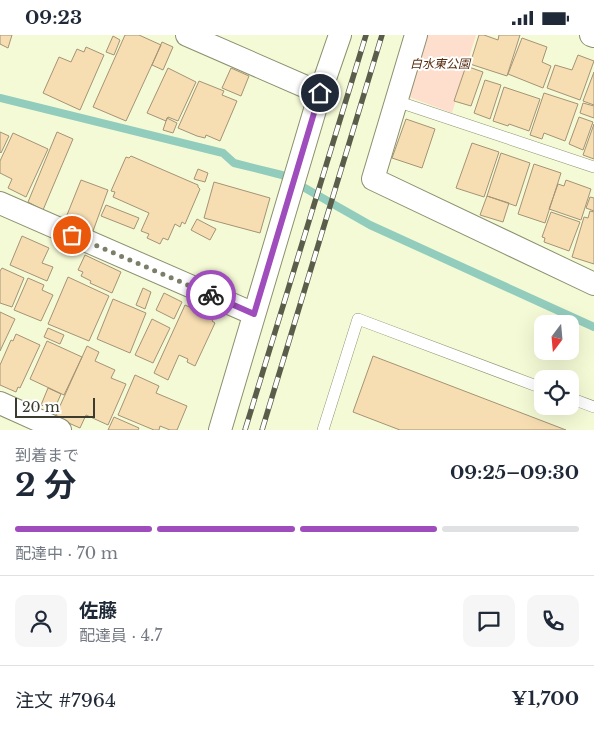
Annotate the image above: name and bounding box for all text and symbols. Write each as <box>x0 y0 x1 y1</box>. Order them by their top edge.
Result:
text: 09:23 <box>25 6 82 29</box>
park label: 白水東公園 <box>410 56 472 71</box>
pin <box>299 72 341 114</box>
icon: home <box>306 79 334 107</box>
pin <box>51 214 93 256</box>
icon: bag <box>58 221 86 249</box>
courier <box>186 270 236 320</box>
icon: bike <box>197 281 225 309</box>
north arrow <box>534 315 579 360</box>
map controls <box>534 315 579 415</box>
button: locate <box>534 370 579 415</box>
scale bar <box>15 395 95 418</box>
text: 20 m <box>22 398 60 416</box>
text: 到着まで <box>15 445 79 465</box>
text: 09:25–09:30 <box>450 461 579 484</box>
text: 2 分 <box>15 465 76 505</box>
text: 配達中 · 70 m <box>15 543 118 563</box>
button: person <box>15 595 67 647</box>
button: chat <box>463 595 515 647</box>
button: phone <box>527 595 579 647</box>
text: 佐藤 <box>79 599 117 622</box>
text: 配達員 · 4.7 <box>79 625 162 645</box>
text: ¥1,700 <box>511 687 579 710</box>
text: 注文 #7964 <box>15 689 116 712</box>

